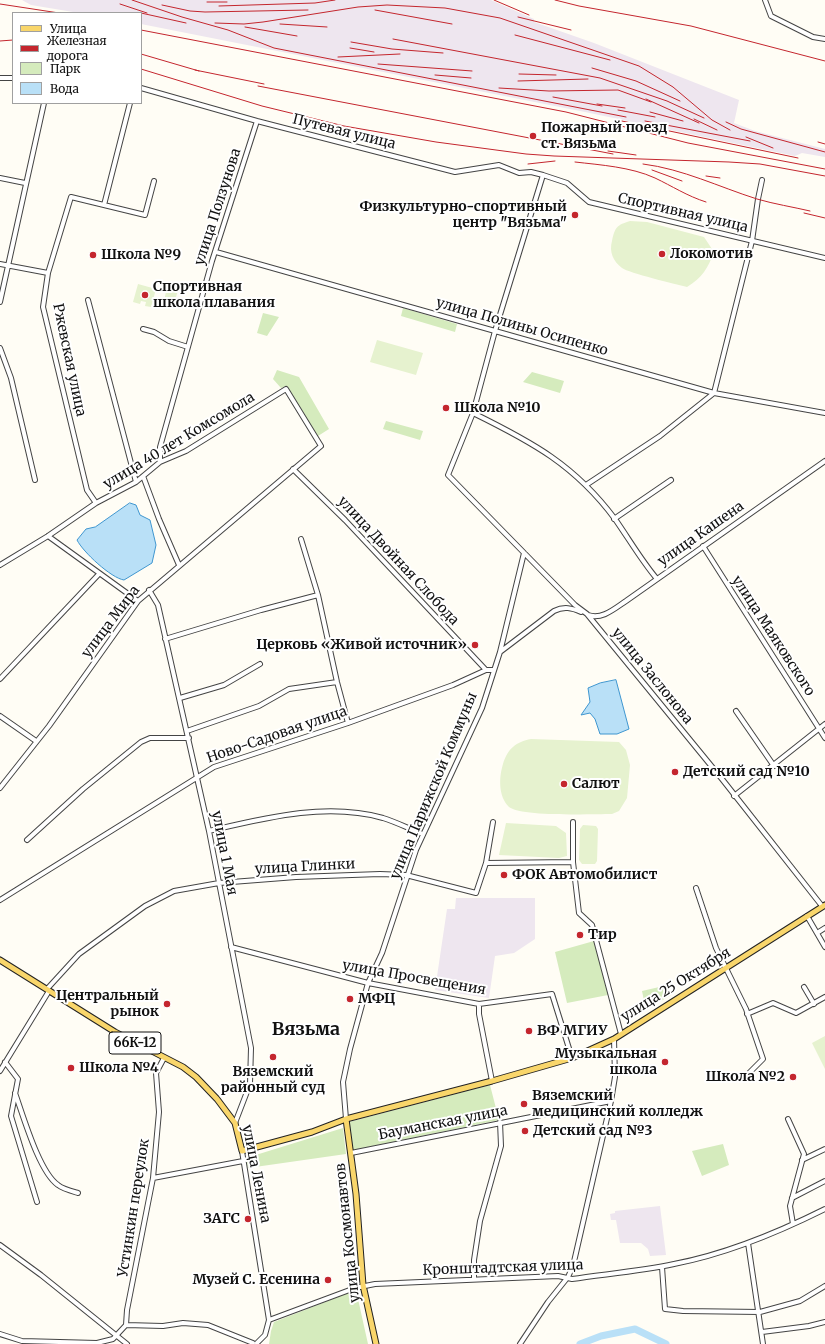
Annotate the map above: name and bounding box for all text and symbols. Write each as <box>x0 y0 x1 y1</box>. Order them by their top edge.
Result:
legend <box>12 12 142 104</box>
text: Улица <box>50 21 87 36</box>
text: Железная дорога <box>47 33 107 63</box>
text: Парк <box>50 61 81 76</box>
text: Вода <box>50 81 79 96</box>
street label: Путевая улица <box>291 111 397 153</box>
place label: Пожарный поезд ст. Вязьма <box>541 120 667 152</box>
marker: Пожарный поезд ст. Вязьма <box>528 131 538 141</box>
street label: улица Ползунова <box>191 146 245 268</box>
street label: Спортивная улица <box>616 190 750 236</box>
place label: Физкультурно-спортивный центр "Вязьма" <box>359 199 567 232</box>
marker: Физкультурно-спортивный центр "Вязьма" <box>570 210 580 220</box>
place label: Локомотив <box>670 246 753 262</box>
place label: Школа №9 <box>101 247 181 263</box>
marker: Локомотив <box>657 249 667 259</box>
marker: Школа №9 <box>88 250 98 260</box>
place label: Спортивная школа плавания <box>153 279 275 312</box>
marker: Спортивная школа плавания <box>140 290 150 300</box>
street label: улица Полины Осипенко <box>434 294 610 360</box>
street label: Ржевская улица <box>49 302 89 418</box>
street label: улица 40 лет Комсомола <box>100 389 258 493</box>
place label: Школа №10 <box>454 400 540 416</box>
marker: Школа №10 <box>441 403 451 413</box>
street label: улица Двойная Слобода <box>334 493 462 629</box>
street label: улица Кашена <box>655 498 747 570</box>
street label: улица Маяковского <box>728 573 818 699</box>
street label: улица Мира <box>78 583 144 661</box>
street label: улица Заслонова <box>608 624 696 728</box>
place label: Церковь «Живой источник» <box>256 637 467 653</box>
marker: Церковь «Живой источник» <box>470 640 480 650</box>
street label: улица Парижской Коммуны <box>387 690 481 882</box>
street label: Ново-Садовая улица <box>205 703 349 767</box>
place label: Детский сад №10 <box>683 764 810 780</box>
marker: Детский сад №10 <box>670 767 680 777</box>
place label: Салют <box>572 776 620 792</box>
marker: Салют <box>559 779 569 789</box>
street label: улица 1 Мая <box>208 809 240 897</box>
street label: улица Глинки <box>254 856 356 878</box>
place label: ФОК Автомобилист <box>512 867 657 883</box>
marker: ФОК Автомобилист <box>499 870 509 880</box>
place label: Тир <box>588 927 617 943</box>
marker: Тир <box>575 930 585 940</box>
street label: улица 25 Октября <box>618 944 734 1026</box>
street label: улица Просвещения <box>341 957 487 999</box>
place label: Центральный рынок <box>56 988 159 1020</box>
place label: МФЦ <box>358 991 395 1007</box>
marker: МФЦ <box>345 994 355 1004</box>
marker: Центральный рынок <box>162 999 172 1009</box>
district label: Вязьма <box>272 1019 340 1041</box>
place label: ВФ МГИУ <box>537 1023 607 1039</box>
marker: ВФ МГИУ <box>524 1026 534 1036</box>
road number: 66К-12 <box>109 1032 161 1054</box>
place label: Музыкальная школа <box>555 1046 657 1078</box>
marker: Вяземский районный суд <box>268 1052 278 1062</box>
marker: Музыкальная школа <box>660 1057 670 1067</box>
place label: Школа №4 <box>79 1060 159 1076</box>
marker: Школа №4 <box>66 1063 76 1073</box>
place label: Вяземский районный суд <box>221 1064 325 1096</box>
place label: Школа №2 <box>705 1069 785 1085</box>
marker: Школа №2 <box>788 1072 798 1082</box>
place label: Вяземский медицинский колледж <box>532 1088 703 1120</box>
marker: Вяземский медицинский колледж <box>519 1099 529 1109</box>
street label: Бауманская улица <box>377 1102 509 1144</box>
street label: улица Ленина <box>238 1123 274 1225</box>
place label: Детский сад №3 <box>533 1123 652 1139</box>
marker: Детский сад №3 <box>520 1126 530 1136</box>
street label: Устинкин переулок <box>115 1137 153 1279</box>
street label: улица Космонавтов <box>332 1162 364 1304</box>
place label: ЗАГС <box>203 1211 240 1227</box>
marker: ЗАГС <box>243 1214 253 1224</box>
street label: Кронштадтская улица <box>422 1257 584 1279</box>
place label: Музей С. Есенина <box>192 1272 320 1288</box>
marker: Музей С. Есенина <box>323 1275 333 1285</box>

